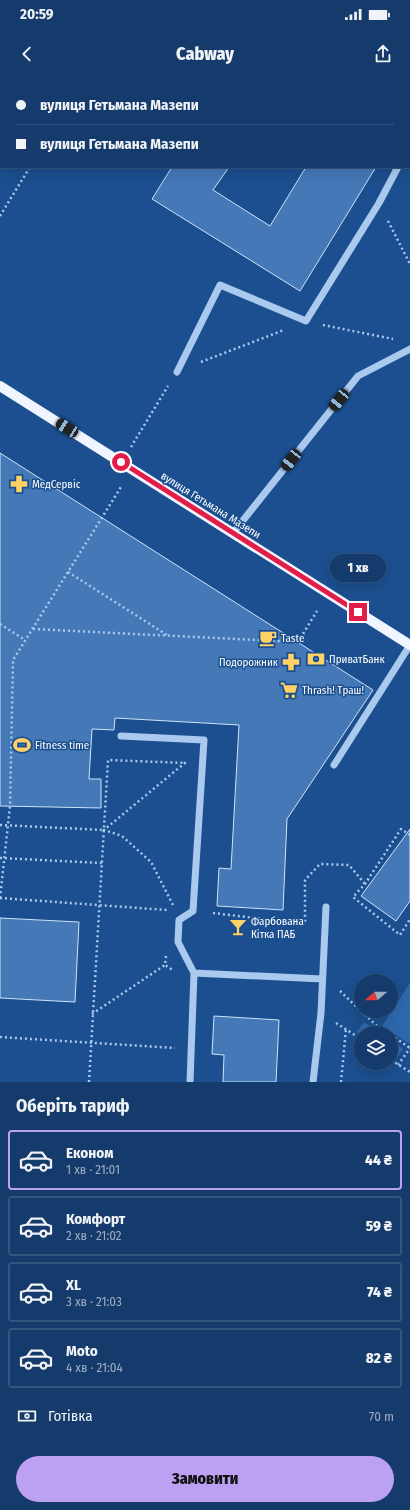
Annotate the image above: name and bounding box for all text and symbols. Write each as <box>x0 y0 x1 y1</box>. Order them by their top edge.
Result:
text: 20:59 <box>20 5 54 23</box>
icon: back <box>16 43 38 65</box>
text: Cabway <box>176 43 234 65</box>
icon: share <box>372 43 394 65</box>
text: вулиця Гетьмана Мазепи <box>40 96 199 114</box>
text: вулиця Гетьмана Мазепи <box>40 135 199 153</box>
car <box>327 387 351 413</box>
car <box>54 417 80 439</box>
car <box>279 447 303 473</box>
route start <box>112 453 130 471</box>
street label: вулиця Гетьмана Мазепи <box>158 469 263 542</box>
pharmacy icon: МедСервіс <box>9 474 29 494</box>
place label: МедСервіс <box>32 478 81 491</box>
callout: 1 хв <box>330 554 386 582</box>
text: 1 хв <box>348 560 369 575</box>
route end <box>349 603 367 621</box>
cafe icon: Taste <box>258 628 278 648</box>
place label: Taste <box>281 632 304 645</box>
bank icon: ПриватБанк <box>306 649 326 669</box>
pharmacy icon: Подорожник <box>281 652 301 672</box>
place label: ПриватБанк <box>329 653 385 666</box>
place label: Подорожник <box>219 656 279 669</box>
supermarket icon: Thrash! Траш! <box>279 680 299 700</box>
place label: Thrash! Траш! <box>302 684 364 697</box>
sports icon: Fitness time <box>12 735 32 755</box>
place label: Fitness time <box>35 739 89 752</box>
place label: Фарбована Кітка ПАБ <box>251 915 304 941</box>
bar icon: Фарбована Кітка ПАБ <box>228 917 248 937</box>
north arrow <box>354 974 398 1018</box>
map controls <box>354 974 398 1070</box>
button: layers <box>354 1026 398 1070</box>
text: Оберіть тариф <box>16 1095 130 1117</box>
icon: car <box>18 1142 54 1178</box>
text: Економ <box>66 1144 113 1162</box>
text: 44 ₴ <box>365 1151 392 1169</box>
text: 1 хв · 21:01 <box>66 1162 120 1177</box>
icon: car <box>18 1208 54 1244</box>
text: Комфорт <box>66 1210 125 1228</box>
text: 59 ₴ <box>366 1217 392 1235</box>
text: 2 хв · 21:02 <box>66 1228 122 1243</box>
icon: car <box>18 1274 54 1310</box>
text: XL <box>66 1276 81 1294</box>
text: 74 ₴ <box>367 1283 392 1301</box>
text: 3 хв · 21:03 <box>66 1294 122 1309</box>
icon: car <box>18 1340 54 1376</box>
text: Moto <box>66 1342 98 1360</box>
text: 82 ₴ <box>366 1349 392 1367</box>
text: 4 хв · 21:04 <box>66 1360 123 1375</box>
icon: cash <box>16 1405 38 1427</box>
text: Готівка <box>48 1407 93 1425</box>
text: 70 m <box>369 1409 394 1424</box>
button: Замовити <box>16 1456 394 1502</box>

